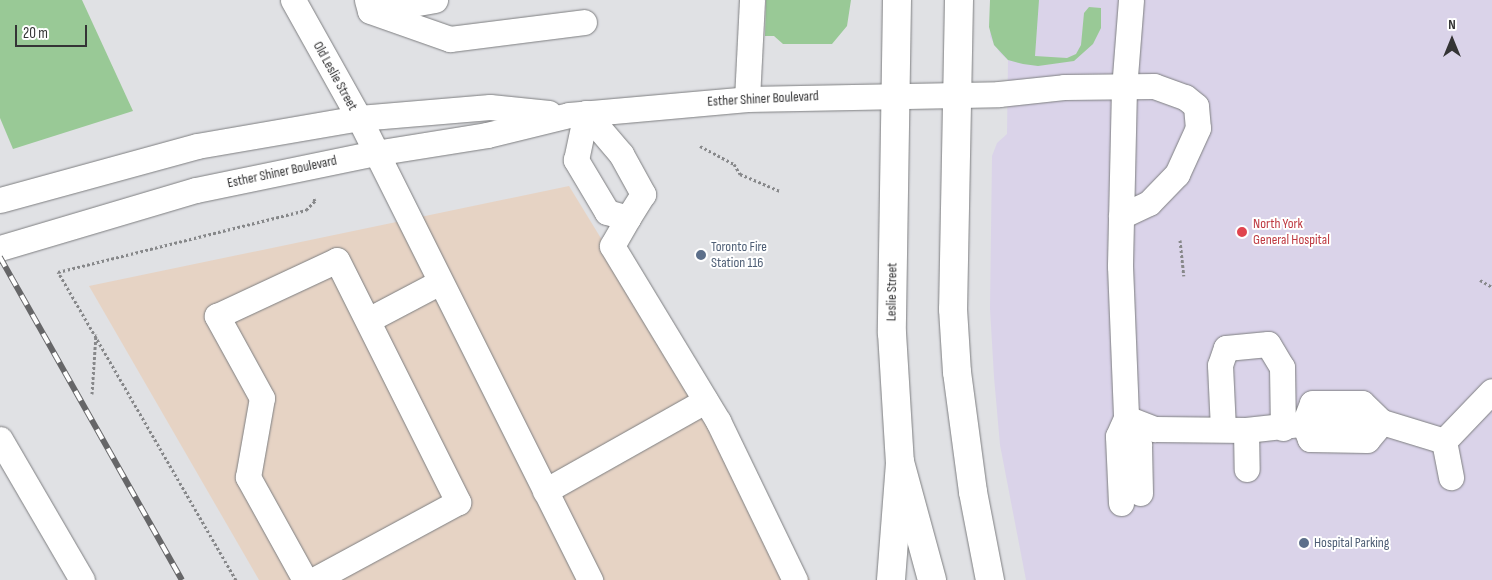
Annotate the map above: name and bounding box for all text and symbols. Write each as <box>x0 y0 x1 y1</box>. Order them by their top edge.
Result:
scale bar <box>18 15 90 47</box>
north arrow <box>1427 15 1477 65</box>
text: N <box>1448 16 1456 33</box>
text: 20 m <box>23 24 48 43</box>
street label: Old Leslie Street <box>309 39 361 113</box>
street label: Esther Shiner Boulevard <box>707 88 819 110</box>
street label: Esther Shiner Boulevard <box>226 152 338 192</box>
place label: North York General Hospital <box>1253 216 1330 248</box>
marker: North York General Hospital <box>1235 225 1249 239</box>
place label: Toronto Fire Station 116 <box>711 239 767 272</box>
marker: Toronto Fire Station 116 <box>695 249 707 261</box>
street label: Leslie Street <box>883 263 901 321</box>
place label: Hospital Parking <box>1314 535 1389 551</box>
marker: Hospital Parking <box>1298 537 1310 549</box>

